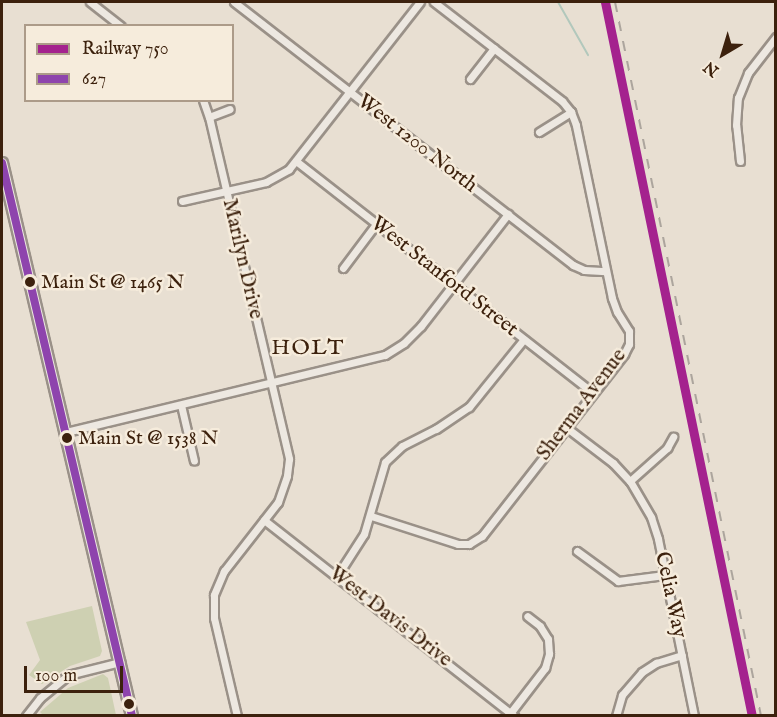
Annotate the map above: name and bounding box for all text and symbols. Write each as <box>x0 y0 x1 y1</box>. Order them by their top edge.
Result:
legend <box>24 24 234 102</box>
north arrow <box>693 24 753 84</box>
text: Railway 750 <box>82 38 169 61</box>
text: N <box>700 56 724 80</box>
text: 627 <box>82 68 106 91</box>
street label: West 1200 North <box>352 89 482 199</box>
street label: Marilyn Drive <box>216 196 268 322</box>
street label: West Stanford Street <box>365 212 523 342</box>
place label: Main St @ 1465 N <box>41 270 184 294</box>
marker: Main St @ 1465 N <box>24 276 36 288</box>
district label: HOLT <box>271 336 345 362</box>
street label: Sherma Avenue <box>532 344 632 466</box>
place label: Main St @ 1538 N <box>78 426 218 450</box>
marker: Main St @ 1538 N <box>61 432 73 444</box>
street label: Celia Way <box>649 550 691 640</box>
street label: West Davis Drive <box>323 561 457 673</box>
scale bar <box>27 654 126 692</box>
text: 100 m <box>35 665 77 688</box>
unlabelled marker <box>123 698 135 710</box>

